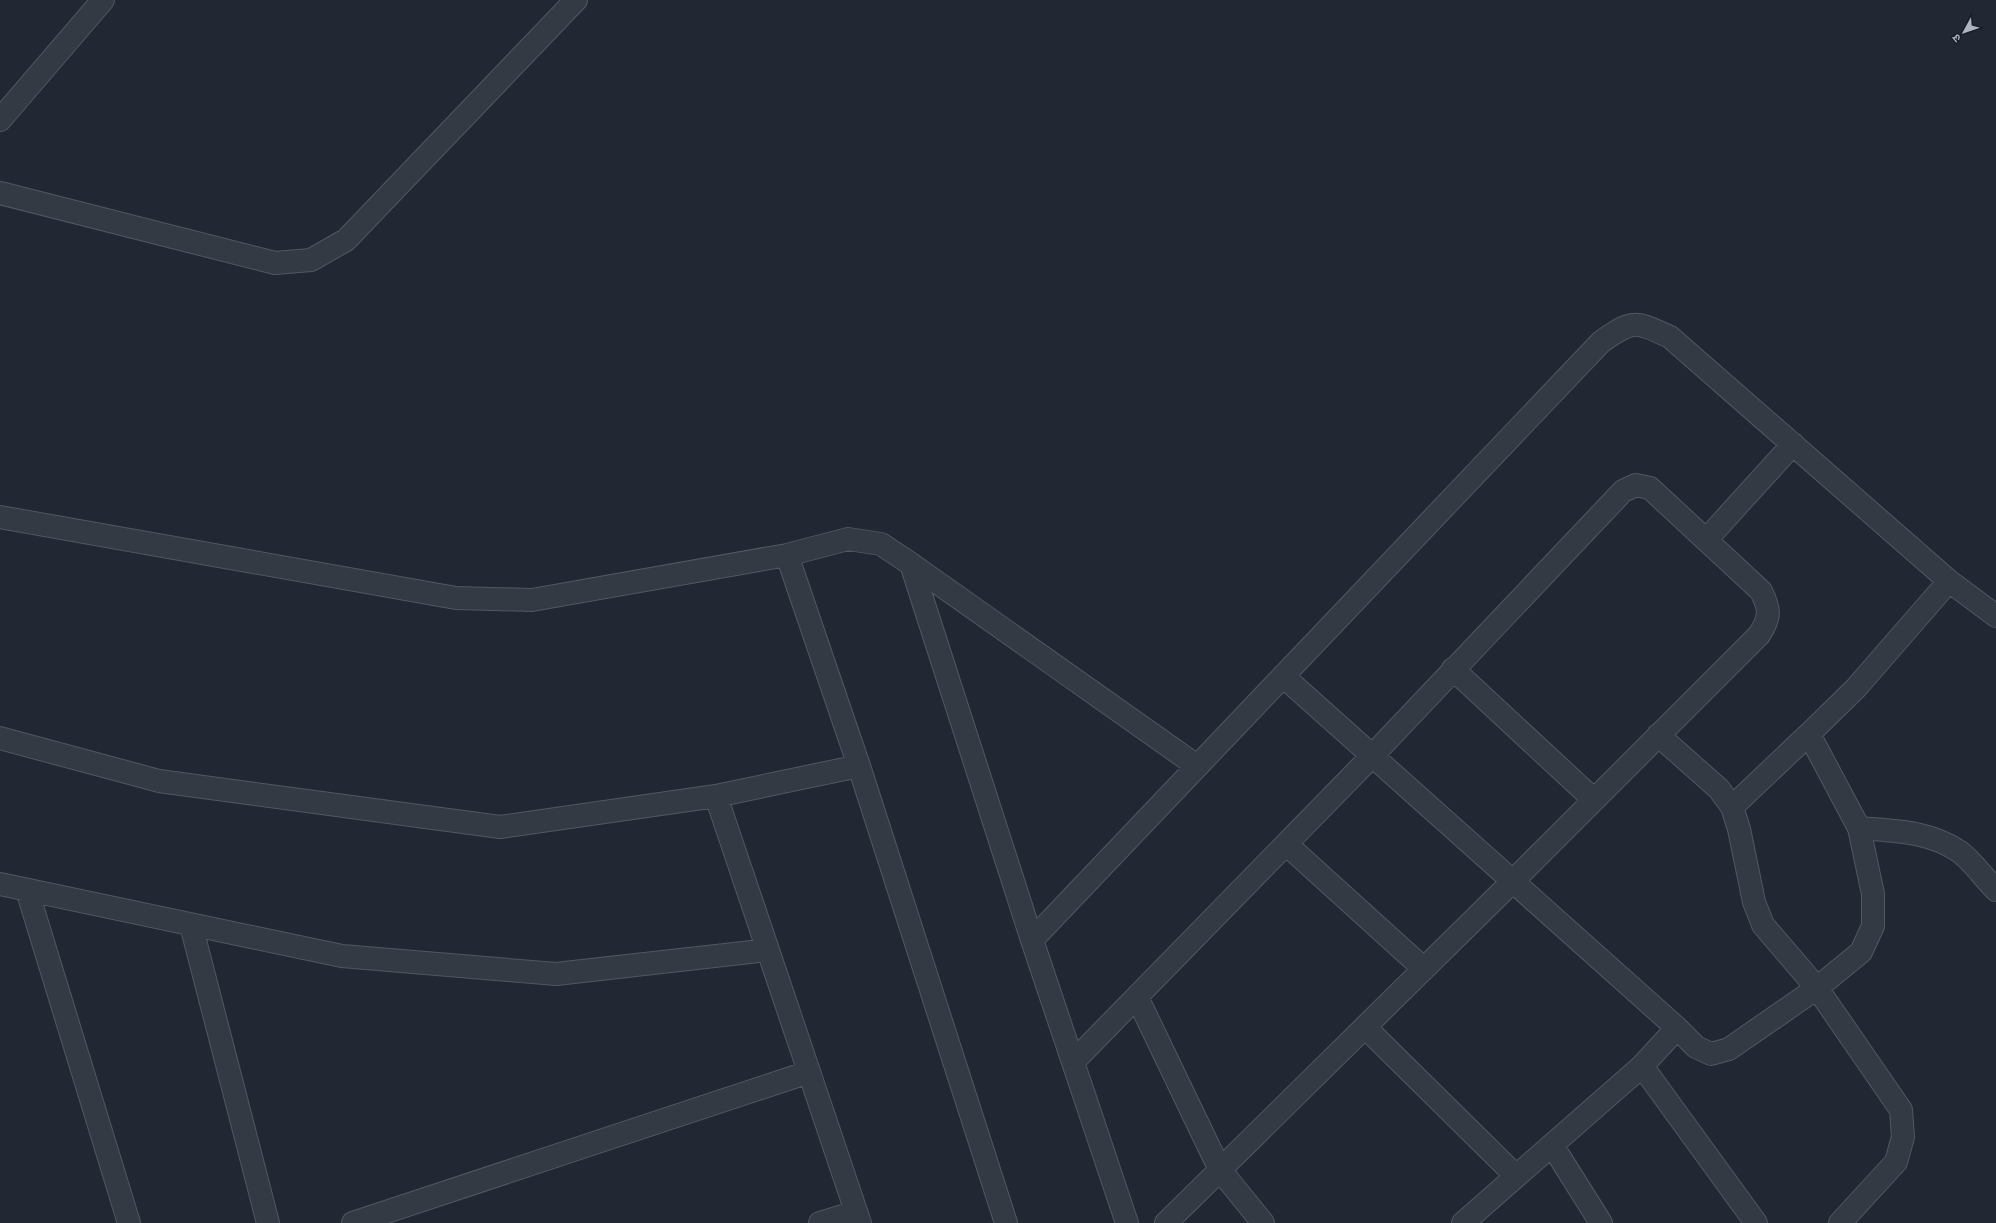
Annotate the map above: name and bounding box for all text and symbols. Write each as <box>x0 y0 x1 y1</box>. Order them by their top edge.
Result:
north arrow <box>1944 12 1984 52</box>
text: उ <box>1949 31 1964 45</box>

